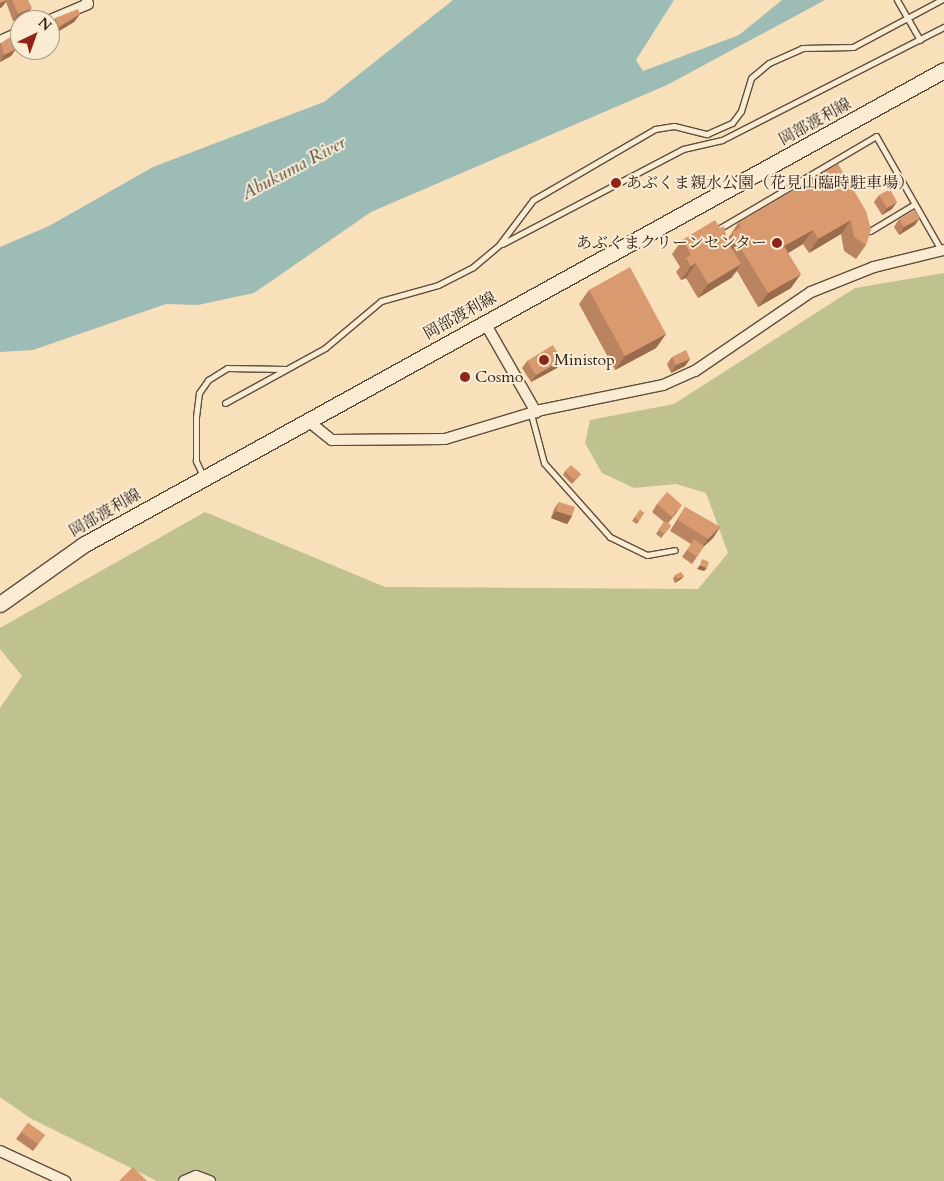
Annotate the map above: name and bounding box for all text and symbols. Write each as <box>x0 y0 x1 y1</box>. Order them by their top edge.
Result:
north arrow <box>10 10 60 60</box>
text: N <box>34 13 56 35</box>
street label: 岡部渡利線 <box>775 94 855 150</box>
water label: Abukuma River <box>238 133 350 205</box>
place label: あぶくま親水公園（花見山臨時駐車場） <box>626 173 914 193</box>
marker: あぶくま親水公園（花見山臨時駐車場） <box>610 177 622 189</box>
place label: あぶくまクリーンセンター <box>575 233 767 253</box>
marker: あぶくまクリーンセンター <box>771 237 783 249</box>
street label: 岡部渡利線 <box>420 288 500 344</box>
place label: Ministop <box>554 350 615 370</box>
marker: Ministop <box>538 354 550 366</box>
place label: Cosmo <box>475 367 523 387</box>
marker: Cosmo <box>459 371 471 383</box>
street label: 岡部渡利線 <box>66 485 144 541</box>

